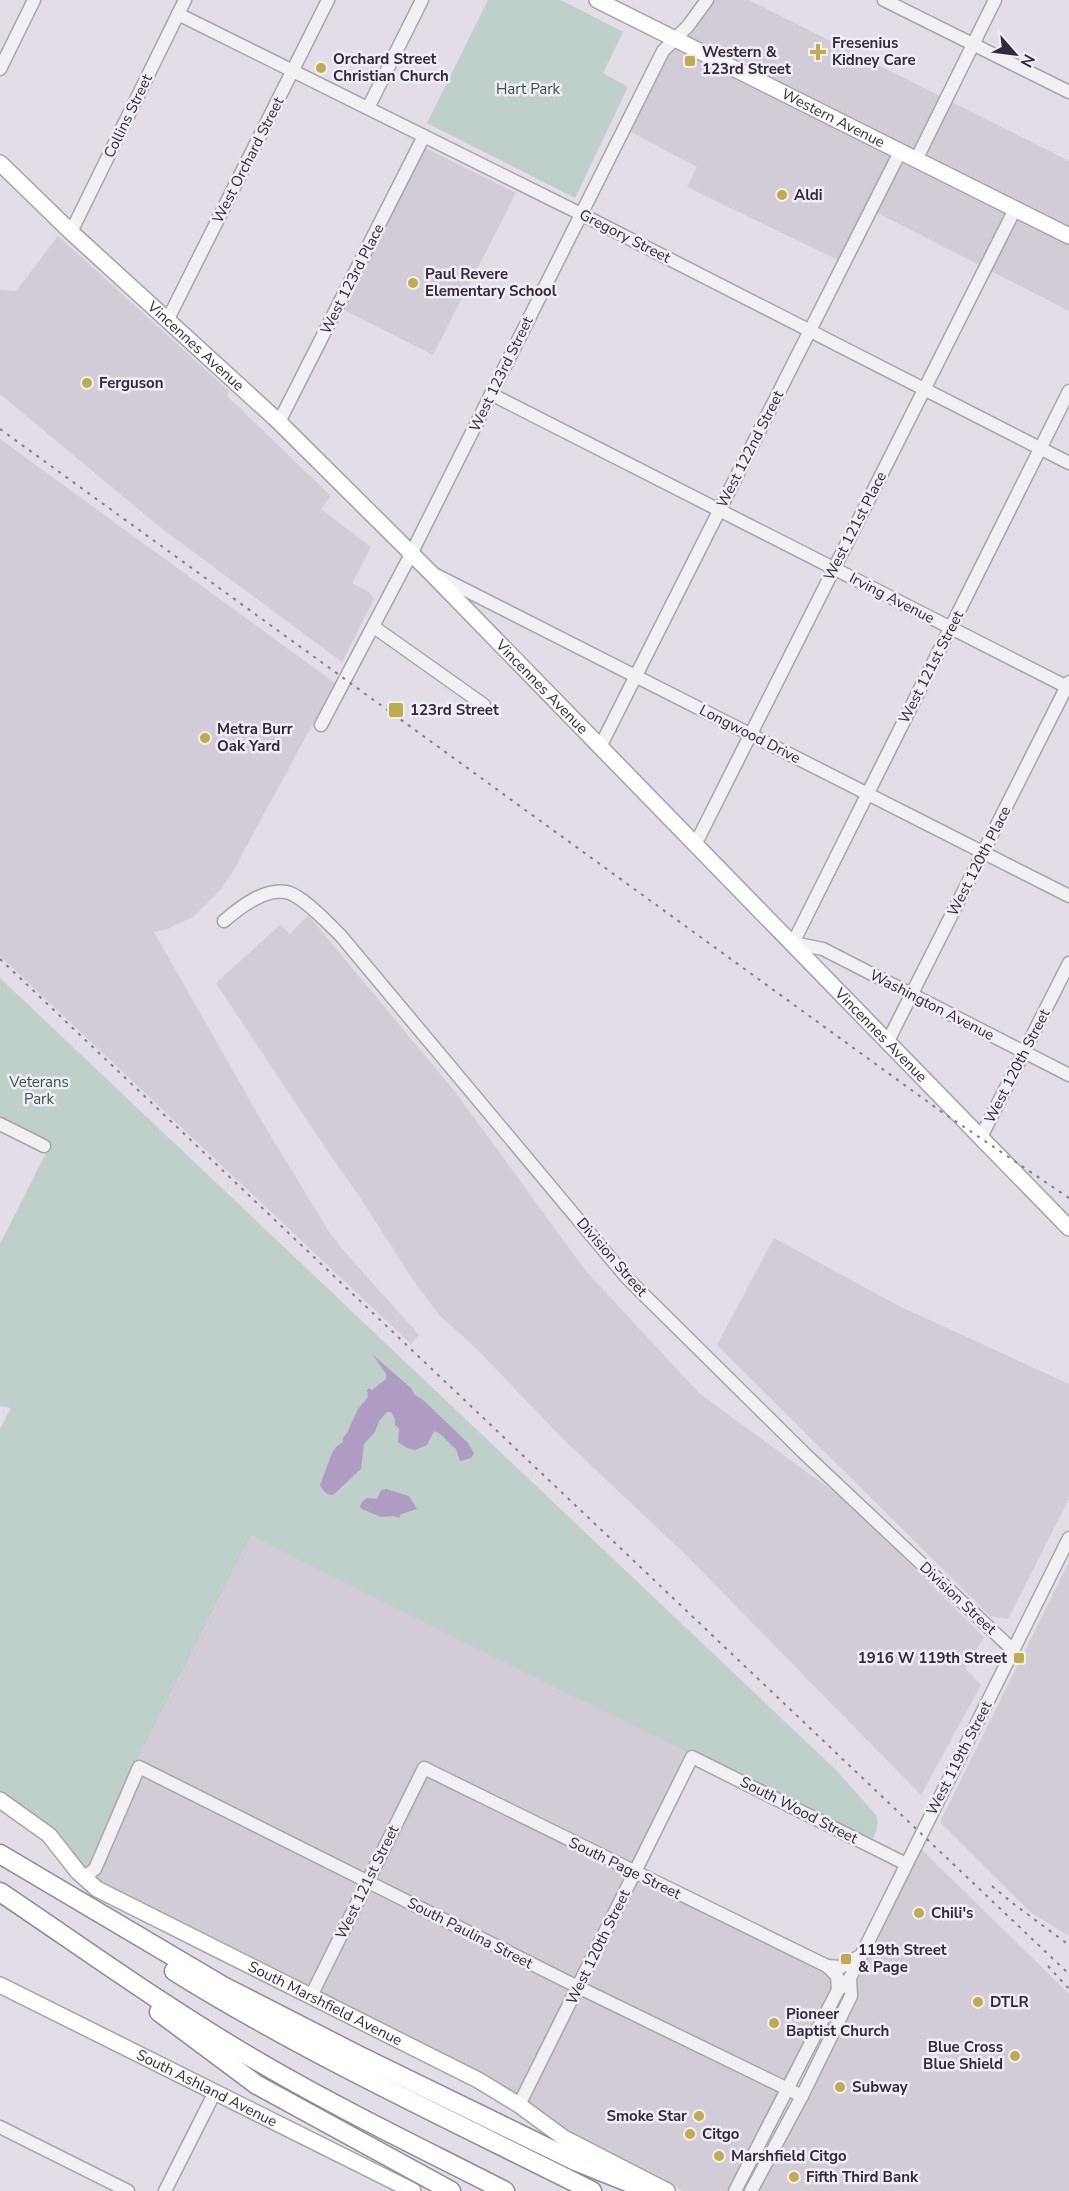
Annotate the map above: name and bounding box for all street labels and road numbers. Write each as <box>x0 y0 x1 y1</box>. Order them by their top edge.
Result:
street label: Collins Street <box>99 70 157 161</box>
street label: Western Avenue <box>778 84 888 152</box>
street label: West Orchard Street <box>208 93 289 226</box>
street label: Gregory Street <box>576 204 675 268</box>
street label: West 123rd Place <box>316 220 388 338</box>
street label: Vincennes Avenue <box>142 296 248 395</box>
street label: West 123rd Street <box>464 312 538 435</box>
street label: West 122nd Street <box>712 386 789 511</box>
street label: West 121st Place <box>819 468 891 584</box>
street label: Irving Avenue <box>846 568 938 628</box>
street label: West 121st Street <box>894 607 968 727</box>
street label: Vincennes Avenue <box>491 635 593 738</box>
street label: Longwood Drive <box>696 700 804 768</box>
street label: West 120th Place <box>943 802 1015 920</box>
street label: Washington Avenue <box>866 965 998 1045</box>
street label: Vincennes Avenue <box>830 983 932 1087</box>
street label: West 120th Street <box>980 1005 1055 1126</box>
street label: Division Street <box>572 1213 652 1301</box>
street label: Division Street <box>915 1557 1001 1639</box>
street label: West 119th Street <box>922 1697 997 1818</box>
street label: South Wood Street <box>737 1772 862 1849</box>
street label: West 121st Street <box>331 1821 404 1942</box>
street label: South Page Street <box>566 1832 685 1904</box>
street label: West 120th Street <box>562 1886 635 2008</box>
street label: South Paulina Street <box>404 1893 537 1974</box>
street label: South Marshfield Avenue <box>245 1956 406 2050</box>
street label: South Ashland Avenue <box>133 2045 280 2132</box>

